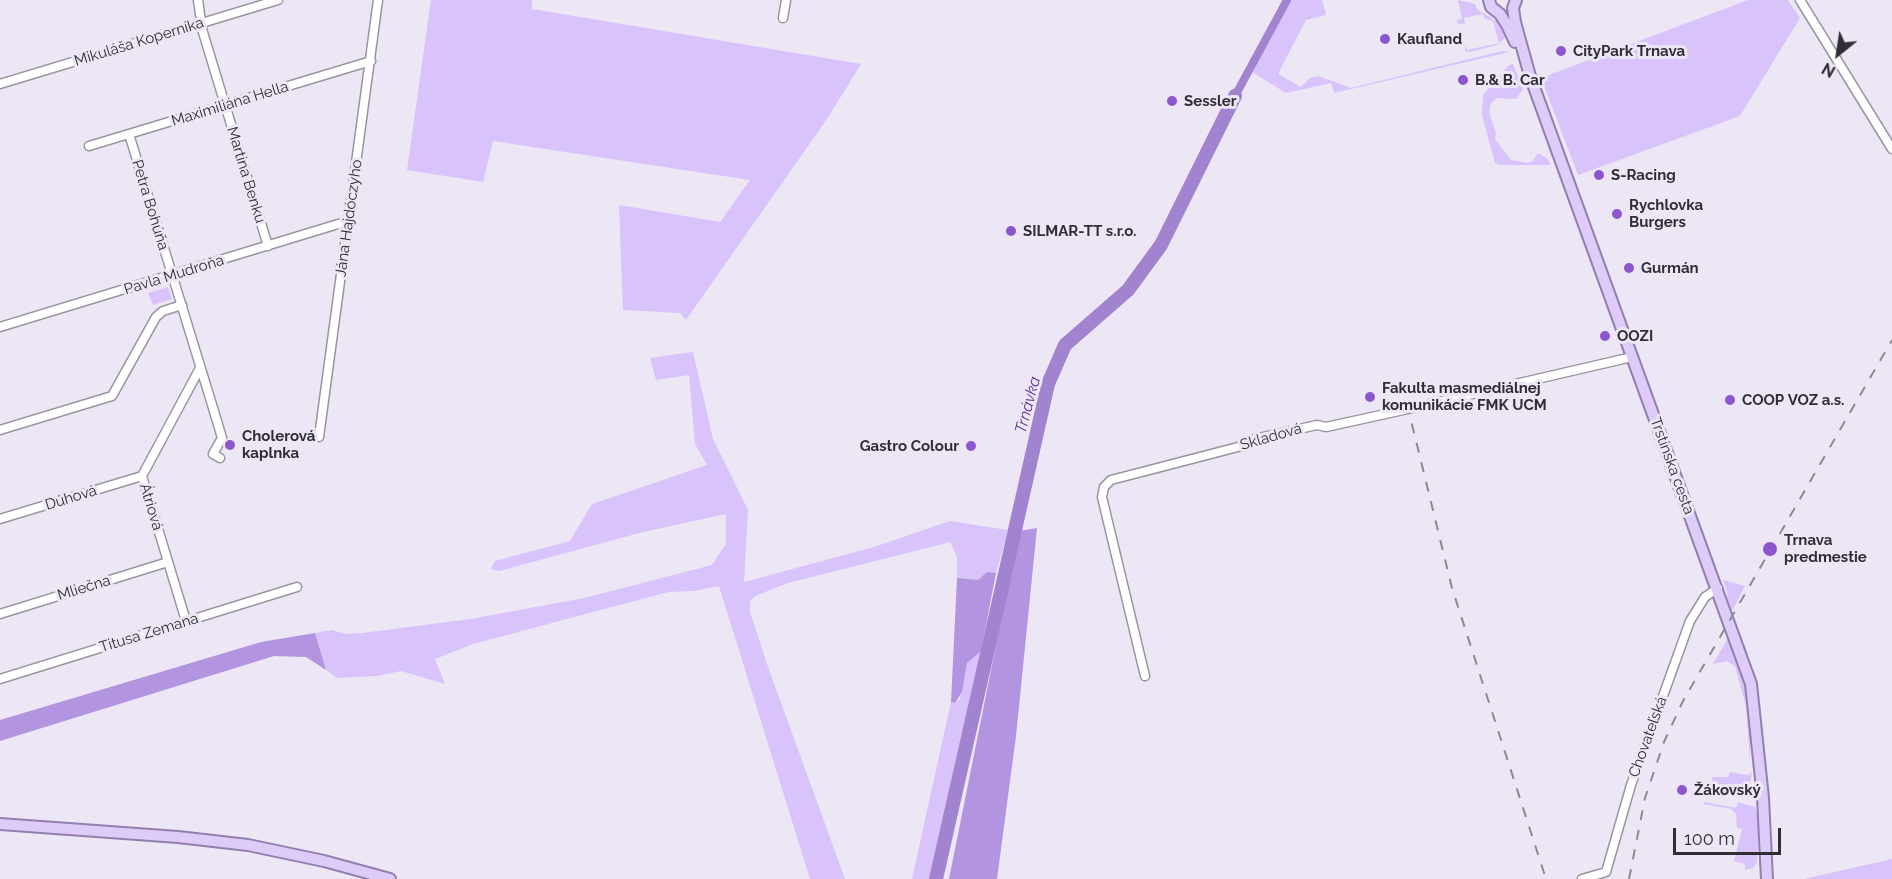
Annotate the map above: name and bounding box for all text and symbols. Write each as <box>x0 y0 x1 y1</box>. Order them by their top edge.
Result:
street label: Mikuláša Koperníka <box>72 14 206 70</box>
north arrow <box>1808 24 1868 84</box>
place label: Kaufland <box>1397 30 1462 48</box>
marker: Kaufland <box>1378 32 1392 46</box>
place label: CityPark Trnava <box>1573 42 1685 60</box>
marker: CityPark Trnava <box>1554 44 1568 58</box>
text: N <box>1819 59 1839 81</box>
place label: B.& B. Car <box>1475 71 1545 89</box>
marker: B.& B. Car <box>1456 73 1470 87</box>
street label: Maximiliána Hella <box>169 78 291 130</box>
place label: Sessler <box>1184 92 1237 110</box>
marker: Sessler <box>1165 94 1179 108</box>
street label: Martina Benku <box>223 125 269 225</box>
street label: Petra Bohúňa <box>128 158 172 252</box>
street label: Jána Hajdóczyho <box>332 158 366 278</box>
place label: S-Racing <box>1611 166 1676 184</box>
marker: S-Racing <box>1592 168 1606 182</box>
place label: Rychlovka Burgers <box>1629 196 1703 231</box>
marker: Rychlovka Burgers <box>1610 207 1624 221</box>
place label: SILMAR-TT s.r.o. <box>1023 222 1136 240</box>
marker: SILMAR-TT s.r.o. <box>1004 224 1018 238</box>
street label: Pavla Mudroňa <box>122 251 226 299</box>
place label: Gurmán <box>1641 259 1699 277</box>
marker: Gurmán <box>1622 261 1636 275</box>
place label: OOZI <box>1617 327 1653 345</box>
marker: OOZI <box>1598 329 1612 343</box>
water label: Trnávka <box>1011 374 1045 436</box>
place label: Fakulta masmediálnej komunikácie FMK UCM <box>1382 379 1547 414</box>
marker: Fakulta masmediálnej komunikácie FMK UCM <box>1363 390 1377 404</box>
place label: COOP VOZ a.s. <box>1742 391 1844 409</box>
marker: COOP VOZ a.s. <box>1723 393 1737 407</box>
street label: Trstínska cesta <box>1646 415 1698 517</box>
street label: Skladová <box>1238 420 1304 454</box>
place label: Cholerová kaplnka <box>242 427 315 462</box>
place label: Gastro Colour <box>860 437 959 455</box>
marker: Cholerová kaplnka <box>223 438 237 452</box>
marker: Gastro Colour <box>964 439 978 453</box>
street label: Átriová <box>135 481 167 533</box>
street label: Dúhová <box>43 482 99 514</box>
place label: Trnava predmestie <box>1784 531 1867 566</box>
marker: Trnava predmestie <box>1761 540 1779 558</box>
street label: Mliečna <box>55 571 113 605</box>
street label: Titusa Zemana <box>97 609 201 657</box>
street label: Chovateľská <box>1625 694 1671 780</box>
place label: Žákovský <box>1694 781 1761 799</box>
marker: Žákovský <box>1675 783 1689 797</box>
scale bar <box>1676 816 1784 854</box>
text: 100 m <box>1684 828 1735 849</box>

